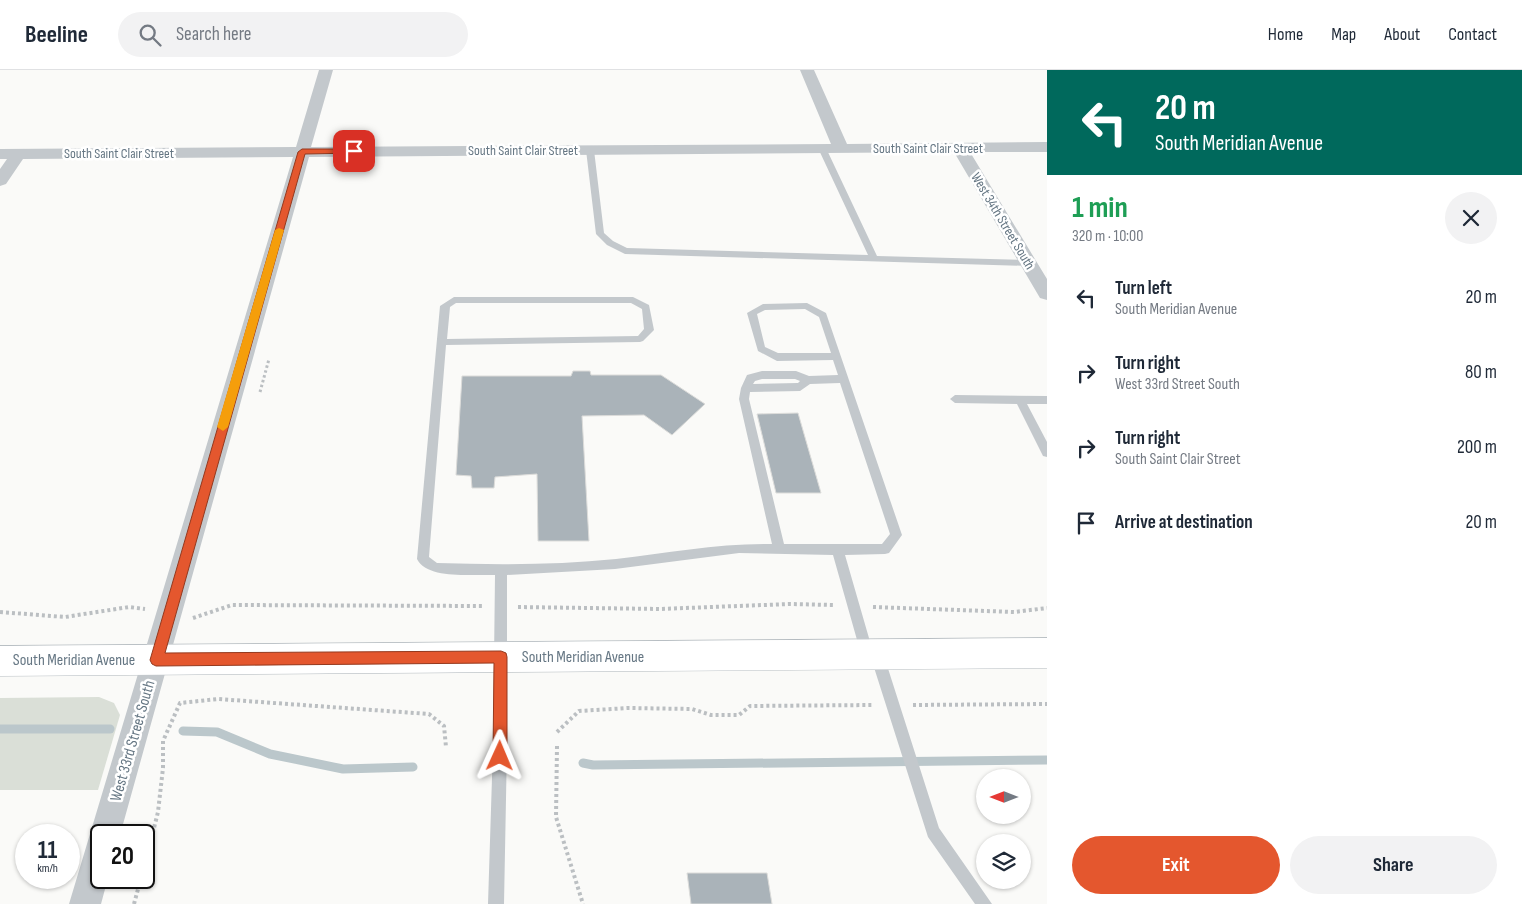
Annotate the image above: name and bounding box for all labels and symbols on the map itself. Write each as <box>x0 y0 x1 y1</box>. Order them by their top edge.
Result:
pin <box>333 130 375 172</box>
street label: South Saint Clair Street <box>873 140 983 157</box>
street label: South Saint Clair Street <box>468 142 578 159</box>
street label: South Saint Clair Street <box>64 145 174 162</box>
street label: West 34th Street South <box>967 169 1039 273</box>
street label: South Meridian Avenue <box>522 648 644 667</box>
street label: South Meridian Avenue <box>13 651 135 670</box>
street label: West 33rd Street South <box>107 678 159 804</box>
position arrow <box>473 729 525 781</box>
north arrow <box>976 769 1031 824</box>
speed limit sign: 20 <box>90 824 155 889</box>

